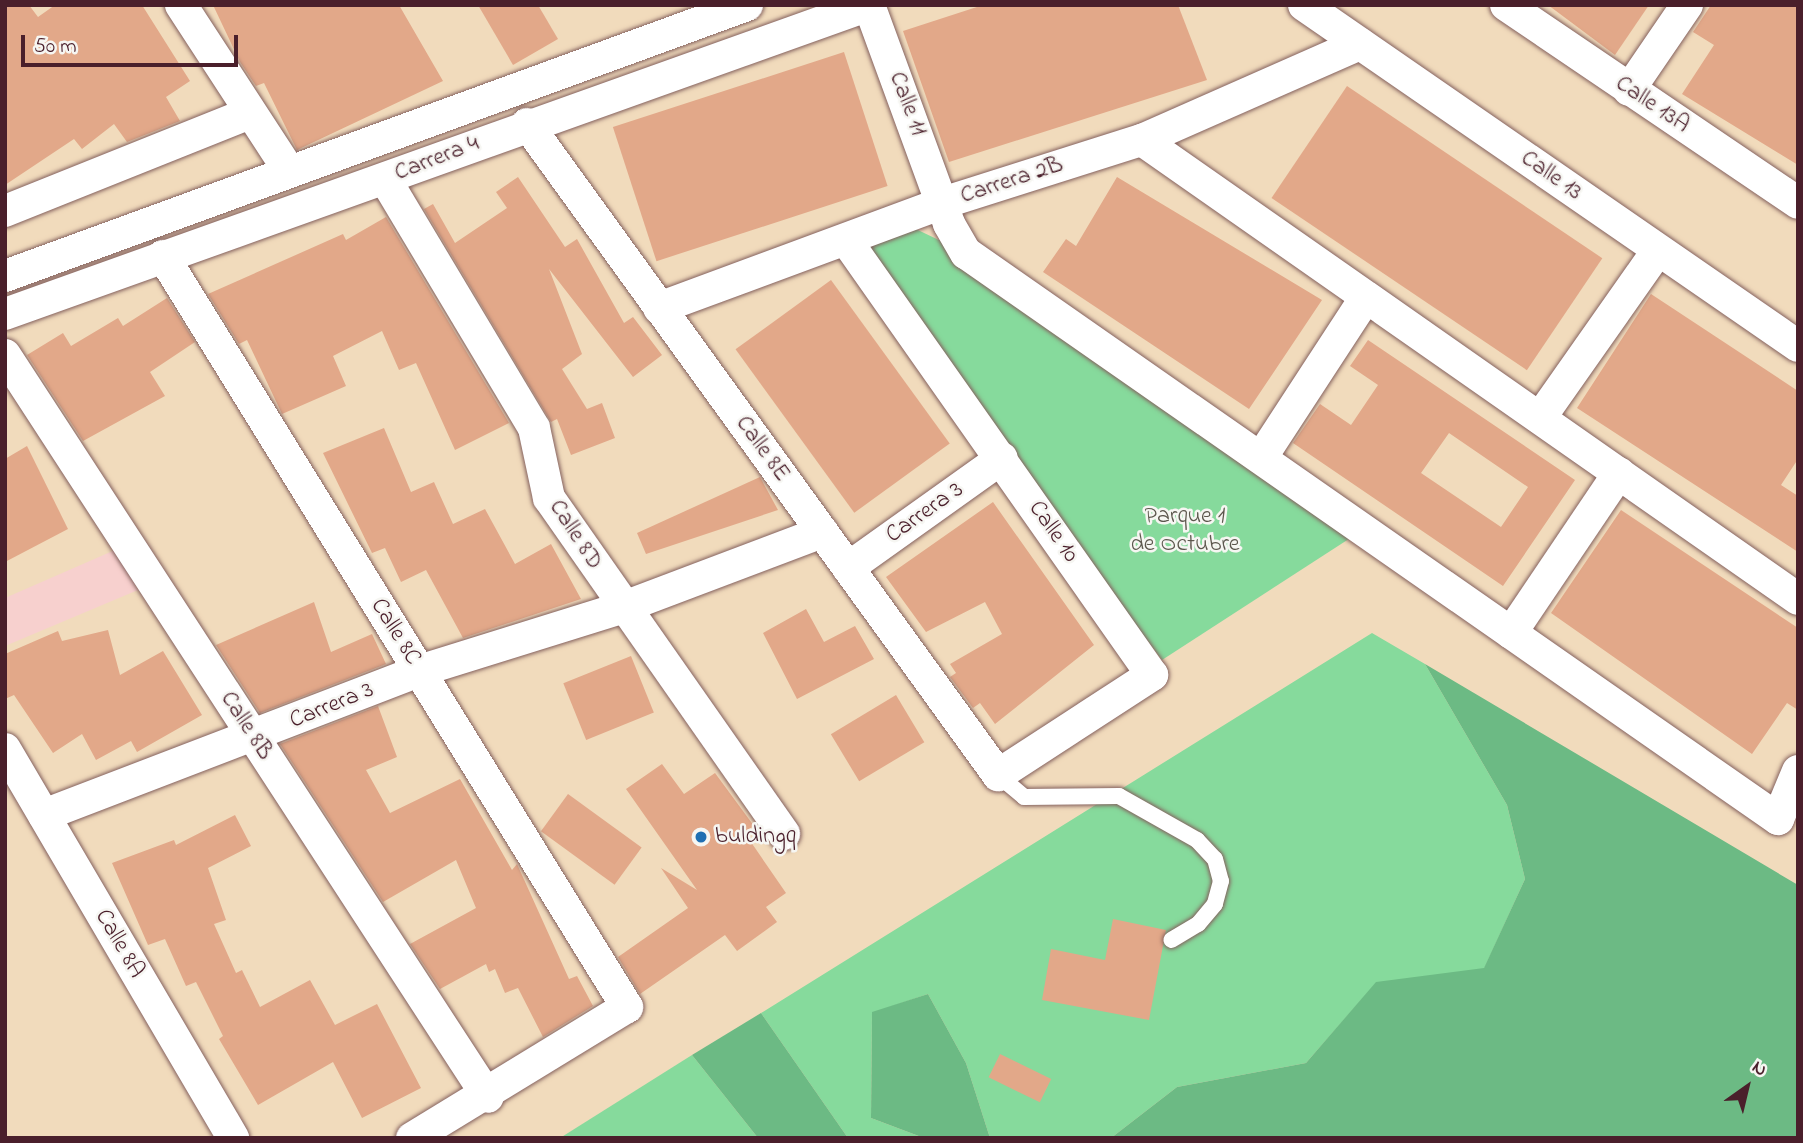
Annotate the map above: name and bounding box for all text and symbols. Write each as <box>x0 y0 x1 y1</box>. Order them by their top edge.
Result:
scale bar <box>24 21 242 65</box>
text: 50 m <box>34 32 77 62</box>
street label: Calle 11 <box>882 68 932 140</box>
street label: Calle 13A <box>1609 70 1695 140</box>
street label: Carrera 4 <box>391 130 483 188</box>
street label: Calle 13 <box>1515 145 1587 207</box>
street label: Carrera 2B <box>957 151 1067 211</box>
street label: Calle 8E <box>728 410 796 488</box>
street label: Carrera 3 <box>881 476 969 550</box>
street label: Calle 8D <box>542 495 608 575</box>
street label: Calle 10 <box>1021 495 1085 569</box>
park label: Parque 1 de Octubre <box>1130 503 1240 559</box>
street label: Calle 8C <box>363 593 427 671</box>
street label: Carrera 3 <box>286 676 378 736</box>
street label: Calle 8B <box>213 686 279 766</box>
place label: buldingq <box>715 823 796 851</box>
marker: buldingq <box>693 829 709 845</box>
street label: Calle 8A <box>88 904 150 984</box>
north arrow <box>1712 1052 1782 1122</box>
text: N <box>1746 1054 1772 1084</box>

